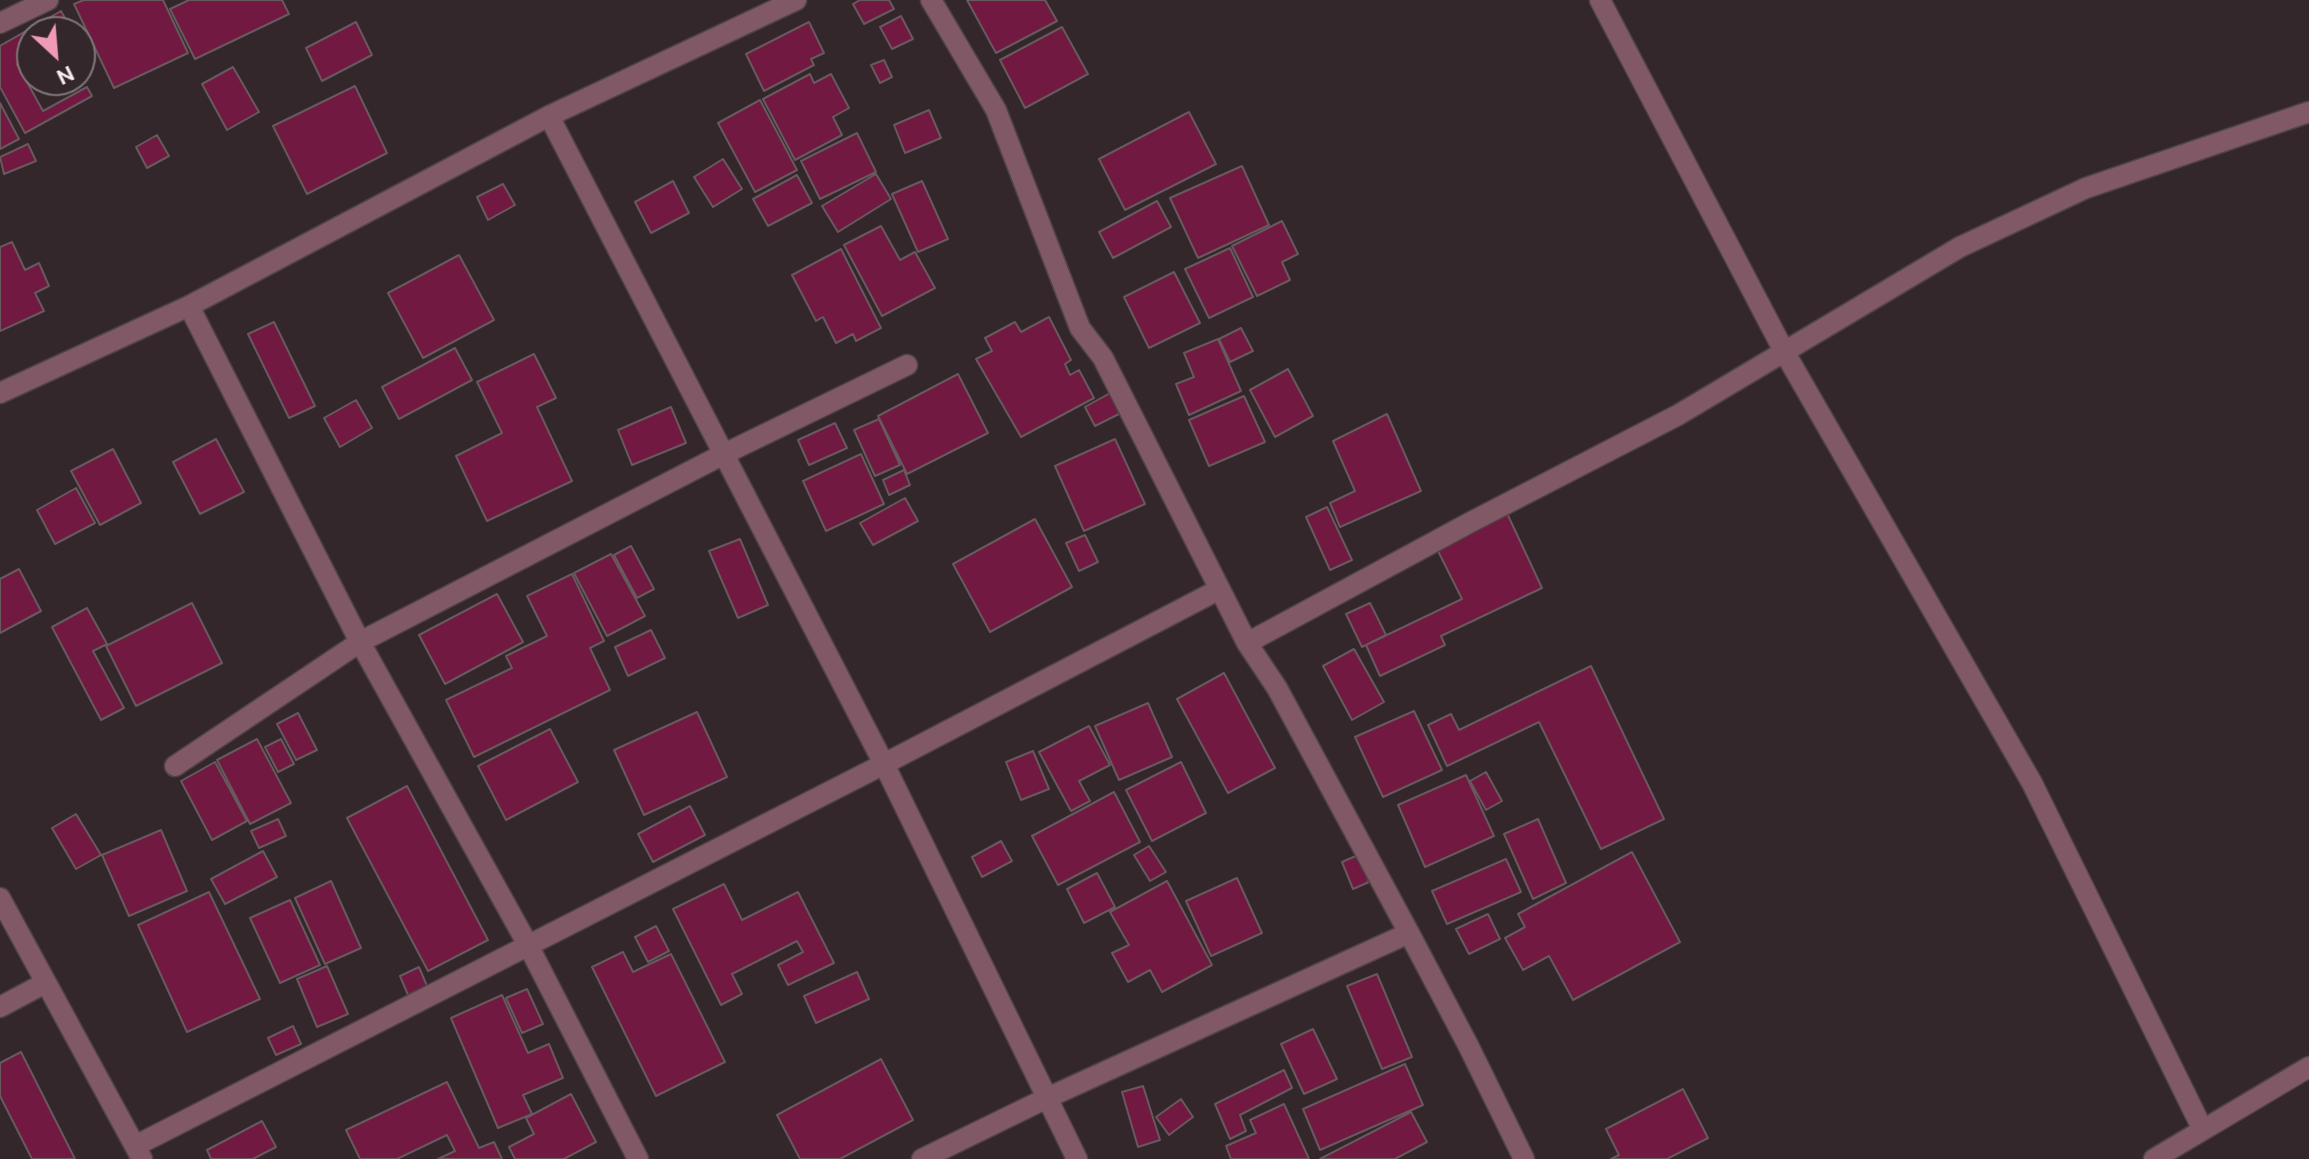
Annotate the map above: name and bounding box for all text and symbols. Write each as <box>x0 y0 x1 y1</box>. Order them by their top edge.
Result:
north arrow <box>16 16 96 96</box>
text: N <box>53 61 79 91</box>

